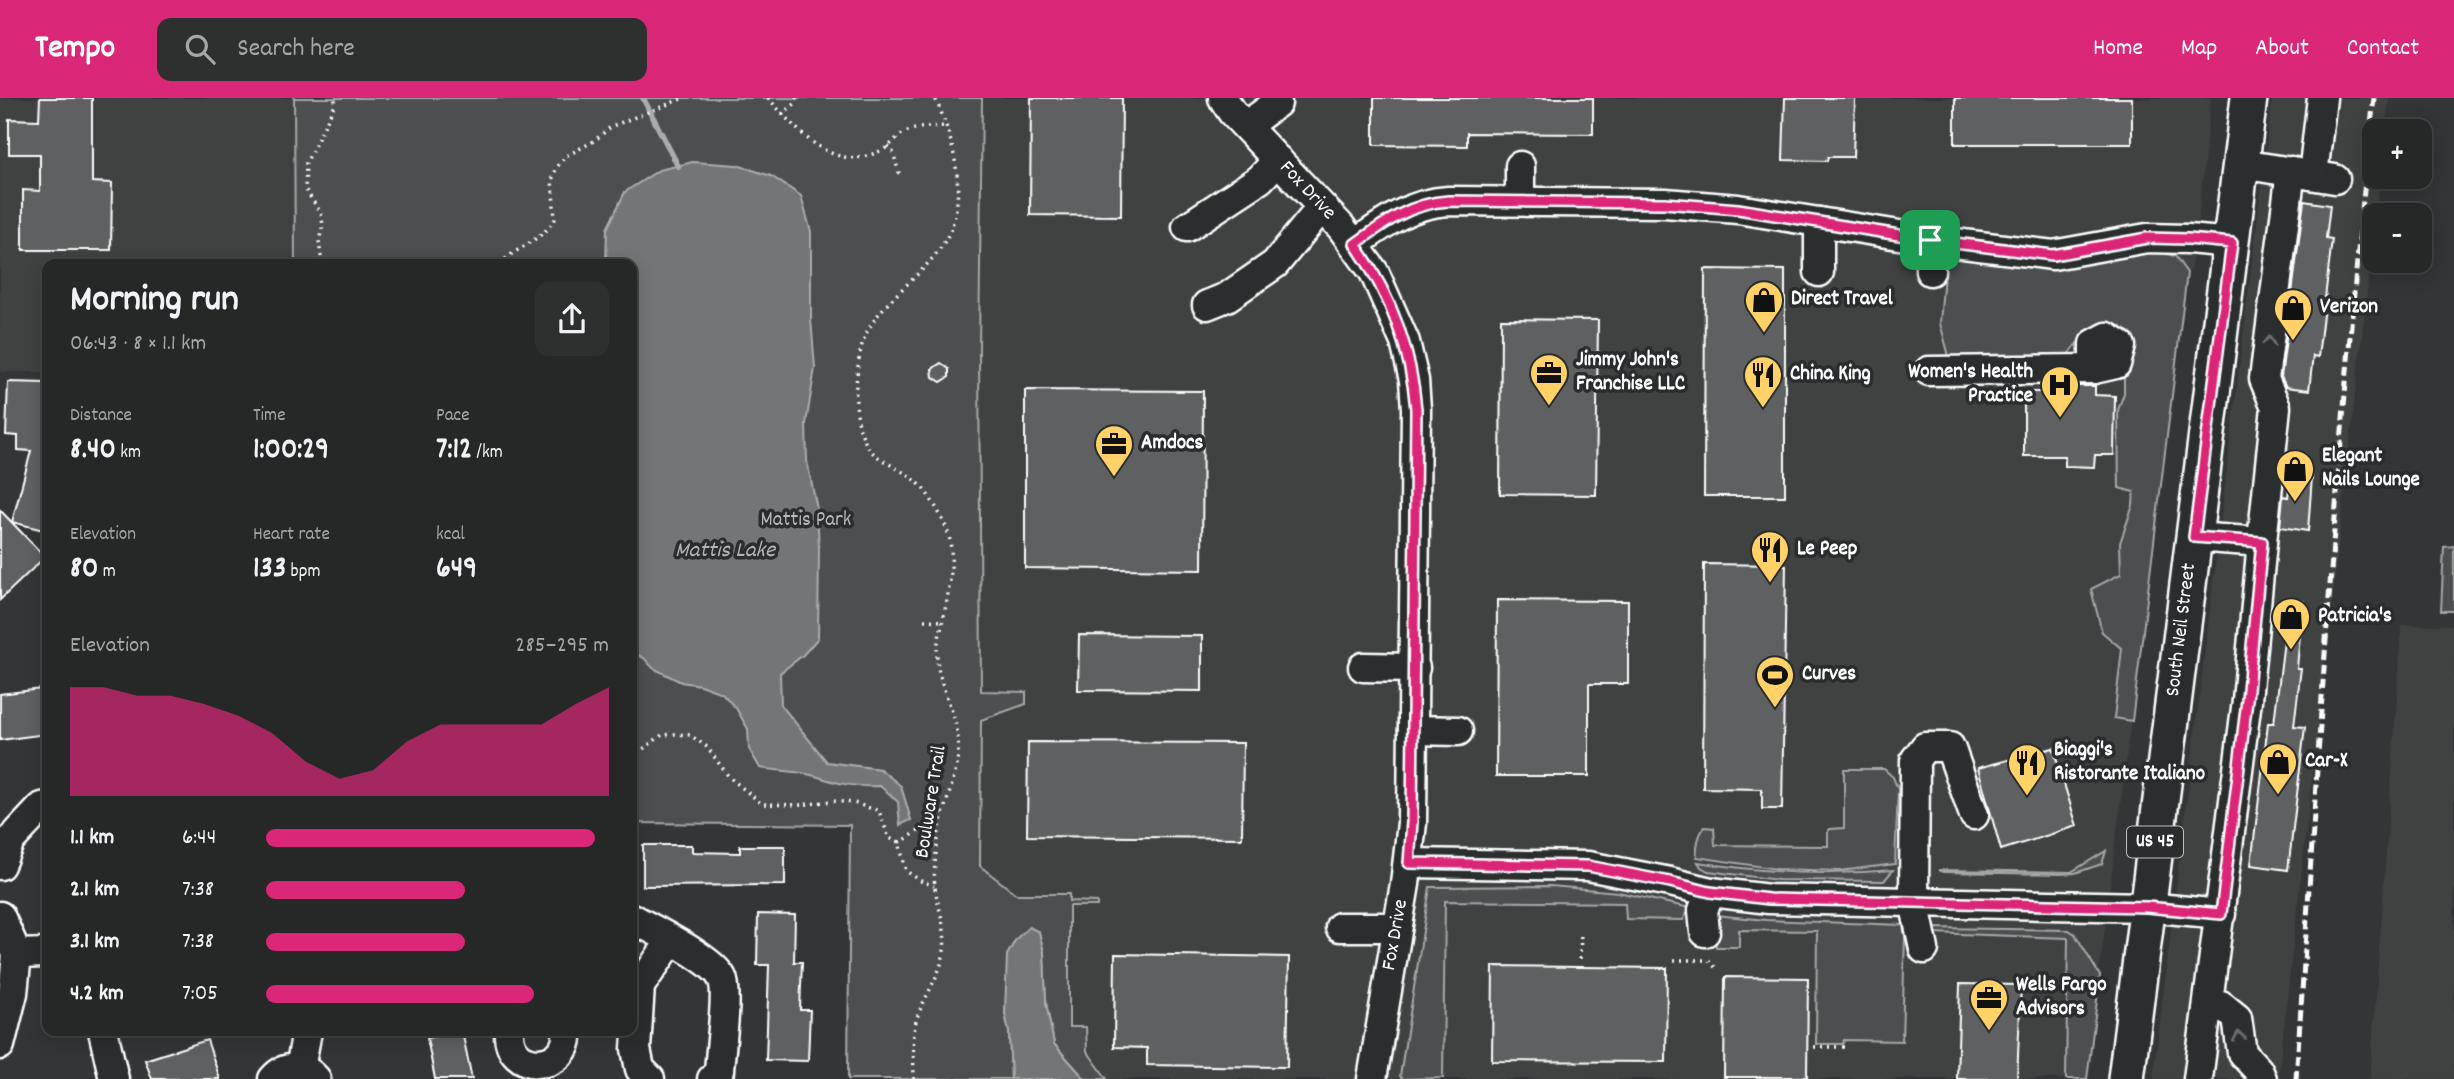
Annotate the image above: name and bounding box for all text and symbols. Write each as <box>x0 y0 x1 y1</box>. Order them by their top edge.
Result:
search box <box>157 18 647 81</box>
text: Tempo <box>35 26 115 73</box>
icon: search <box>181 30 219 68</box>
text: Search here <box>237 31 355 68</box>
text: Home <box>2093 32 2143 66</box>
text: Map <box>2181 32 2217 66</box>
text: About <box>2255 32 2309 66</box>
text: Contact <box>2347 32 2419 66</box>
map controls <box>2362 119 2432 273</box>
button: + <box>2362 119 2432 189</box>
street label: Fox Drive <box>1272 155 1342 227</box>
button: − <box>2362 203 2432 273</box>
pin <box>1900 210 1960 270</box>
icon: arrive <box>1911 221 1949 259</box>
text: Morning run <box>70 274 239 329</box>
shop icon: Direct Travel <box>1743 279 1785 334</box>
button: share <box>535 282 609 356</box>
place label: Direct Travel <box>1791 285 1894 315</box>
shop icon: Verizon <box>2272 287 2314 342</box>
place label: Verizon <box>2320 293 2378 323</box>
text: 06:43 · 8 × 1.1 km <box>70 328 206 361</box>
one-way arrow <box>2261 336 2276 347</box>
place label: Jimmy John's Franchise LLC <box>1576 346 1686 400</box>
office icon: Jimmy John's Franchise LLC <box>1528 352 1570 407</box>
restaurant icon: China King <box>1742 354 1784 409</box>
place label: Women's Health Practice <box>1908 358 2033 412</box>
place label: China King <box>1790 360 1871 390</box>
hospital icon: Women's Health Practice <box>2039 364 2081 419</box>
text: Distance <box>70 403 132 430</box>
text: Time <box>253 403 286 430</box>
text: Pace <box>436 403 470 430</box>
office icon: Amdocs <box>1093 423 1135 478</box>
place label: Amdocs <box>1141 429 1204 459</box>
text: 8.40 <box>70 430 116 473</box>
text: 1:00:29 <box>253 430 329 473</box>
text: 7:12 <box>436 430 472 473</box>
text: km <box>116 440 141 467</box>
text: /km <box>472 440 503 467</box>
place label: Elegant Nails Lounge <box>2322 442 2420 496</box>
shop icon: Elegant Nails Lounge <box>2274 448 2316 503</box>
park label: Mattis Park <box>761 506 851 536</box>
text: Elevation <box>70 522 136 549</box>
text: Heart rate <box>253 522 330 549</box>
text: kcal <box>436 522 465 549</box>
restaurant icon: Le Peep <box>1749 529 1791 584</box>
water label: Mattis Lake <box>675 535 777 568</box>
place label: Le Peep <box>1797 535 1858 565</box>
text: 80 <box>70 549 98 592</box>
text: 133 <box>253 549 286 592</box>
text: 649 <box>436 549 477 592</box>
text: m <box>98 559 116 586</box>
text: bpm <box>286 559 321 586</box>
street label: South Neil Street <box>2159 561 2205 698</box>
shop icon: Patricia's <box>2270 596 2312 651</box>
place label: Patricia's <box>2318 602 2392 632</box>
text: Elevation <box>70 630 150 663</box>
text: 285–295 m <box>515 630 609 663</box>
sports icon: Curves <box>1754 654 1796 709</box>
place label: Curves <box>1802 660 1856 690</box>
place label: Biaggi's Ristorante Italiano <box>2054 736 2205 790</box>
shop icon: Car-X <box>2257 741 2299 796</box>
restaurant icon: Biaggi's Ristorante Italiano <box>2006 742 2048 797</box>
street label: Boulware Trail <box>908 744 956 860</box>
place label: Car-X <box>2305 747 2348 777</box>
text: 1.1 km <box>70 822 114 855</box>
text: 6:44 <box>182 822 216 855</box>
road number: US 45 <box>2127 827 2183 858</box>
text: 2.1 km <box>70 874 119 907</box>
text: 7:38 <box>182 874 214 907</box>
street label: Fox Drive <box>1375 897 1417 973</box>
text: 3.1 km <box>70 926 120 959</box>
text: 7:38 <box>182 926 214 959</box>
place label: Wells Fargo Advisors <box>2016 971 2107 1025</box>
office icon: Wells Fargo Advisors <box>1968 977 2010 1032</box>
text: 4.2 km <box>70 978 124 1011</box>
text: 7:05 <box>182 978 218 1011</box>
one-way arrow <box>2232 1030 2247 1041</box>

